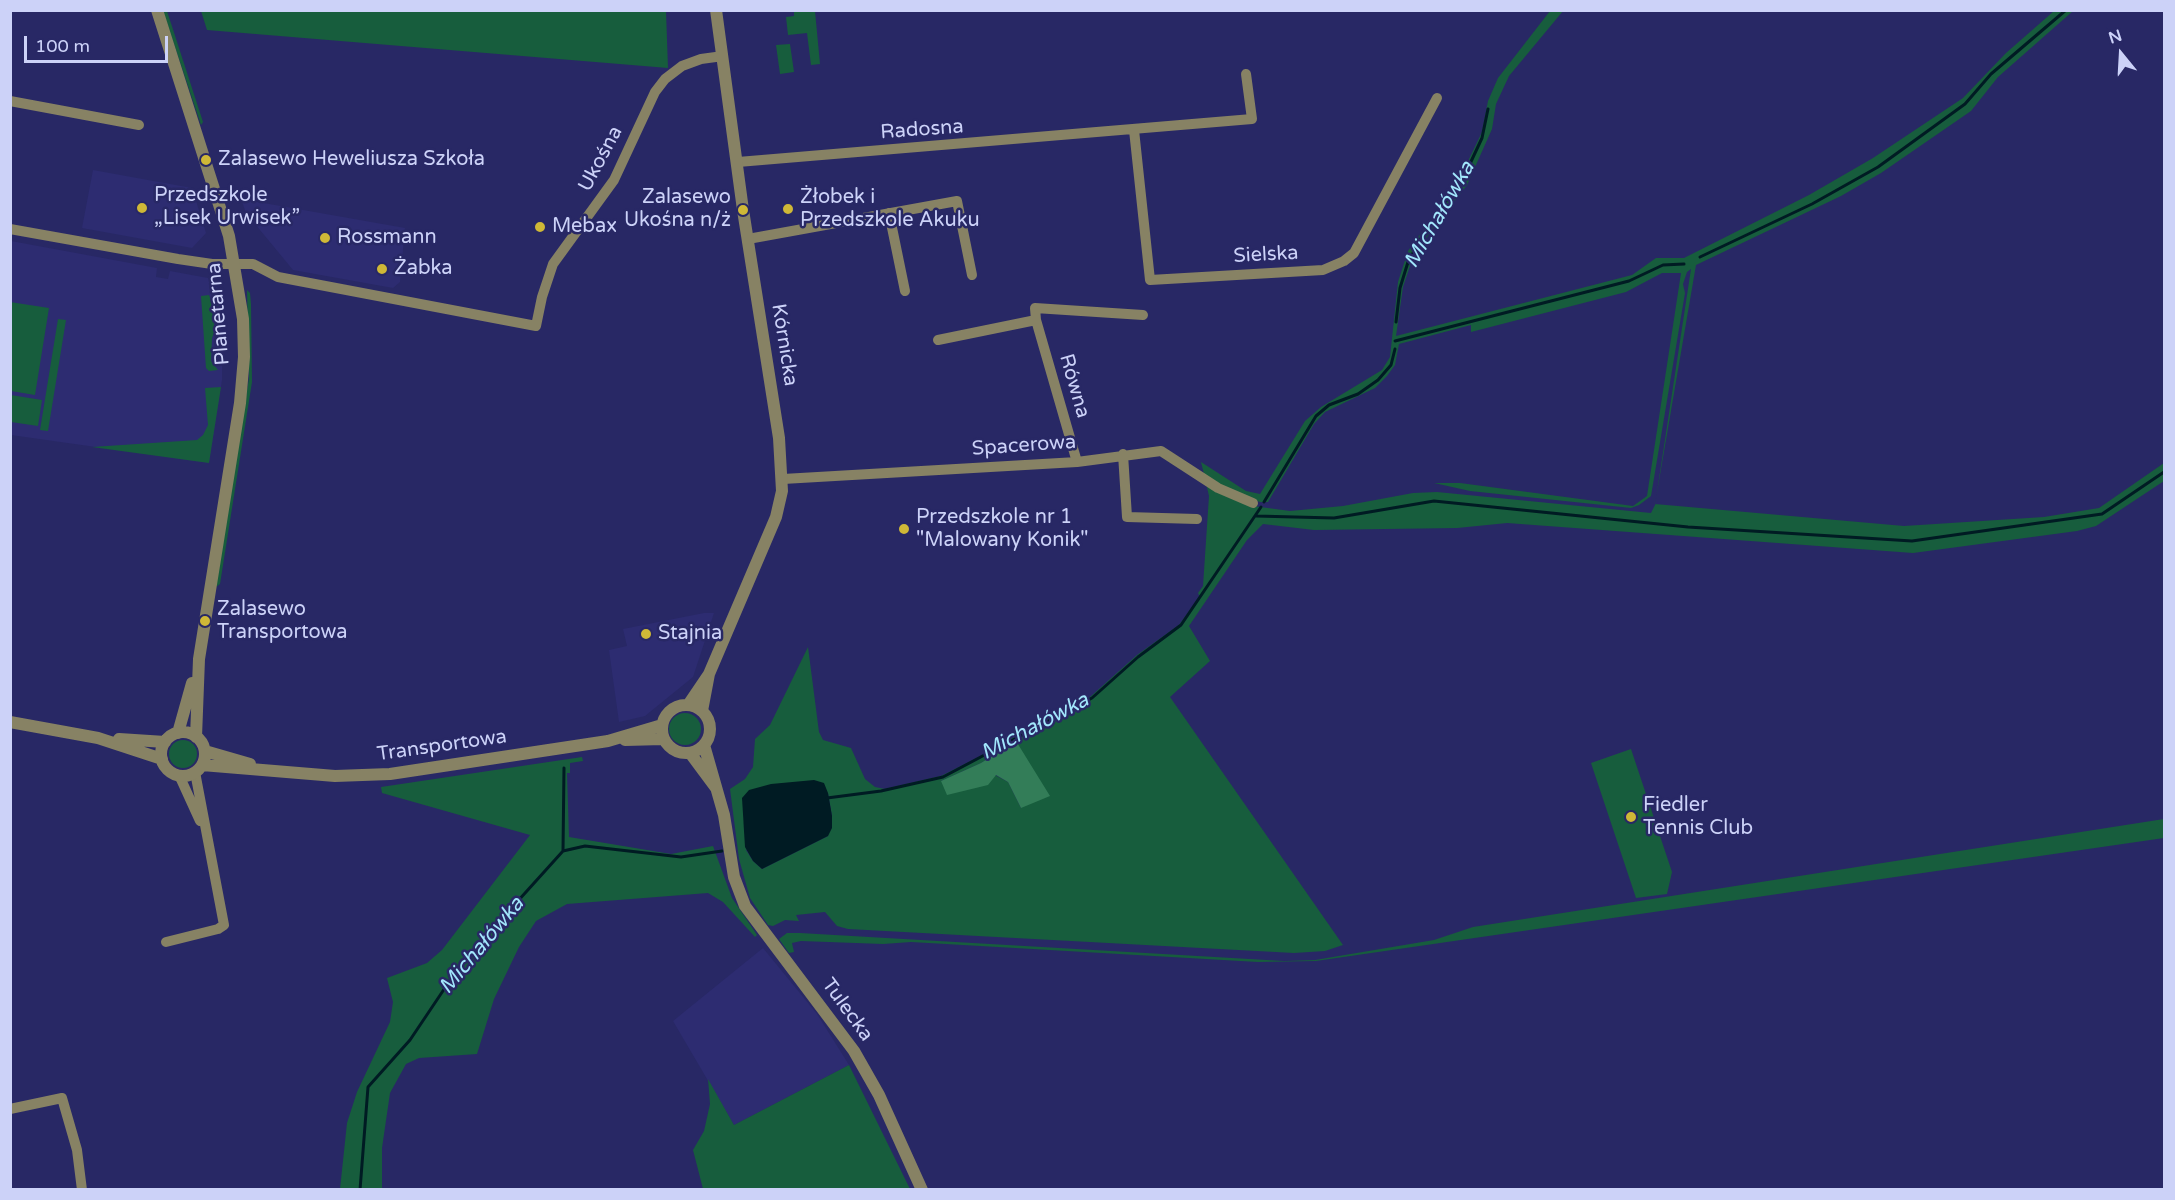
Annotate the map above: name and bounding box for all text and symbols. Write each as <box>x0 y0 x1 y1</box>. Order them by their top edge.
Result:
scale bar <box>27 24 171 62</box>
north arrow <box>2091 24 2151 84</box>
text: N <box>2106 25 2125 48</box>
text: 100 m <box>35 35 90 57</box>
street label: Radosna <box>880 115 964 145</box>
street label: Ukośna <box>574 122 628 196</box>
place label: Zalasewo Heweliusza Szkoła <box>218 148 485 172</box>
marker: Zalasewo Heweliusza Szkoła <box>199 153 213 167</box>
water label: Michałówka <box>1399 157 1481 273</box>
place label: Przedszkole „Lisek Urwisek” <box>154 184 300 231</box>
place label: Zalasewo Ukośna n/ż <box>624 186 731 233</box>
place label: Żłobek i Przedszkole Akuku <box>800 186 980 233</box>
marker: Przedszkole „Lisek Urwisek” <box>135 201 149 215</box>
marker: Żłobek i Przedszkole Akuku <box>781 202 795 216</box>
marker: Zalasewo Ukośna n/ż <box>736 203 750 217</box>
place label: Mebax <box>552 215 617 239</box>
marker: Mebax <box>533 220 547 234</box>
place label: Rossmann <box>337 226 437 250</box>
marker: Rossmann <box>318 231 332 245</box>
street label: Sielska <box>1233 241 1299 269</box>
place label: Żabka <box>394 257 453 281</box>
street label: Planetarna <box>203 262 235 366</box>
marker: Żabka <box>375 262 389 276</box>
street label: Kórnicka <box>766 302 802 388</box>
street label: Równa <box>1053 351 1095 421</box>
street label: Spacerowa <box>971 430 1077 462</box>
place label: Przedszkole nr 1 "Malowany Konik" <box>916 506 1089 553</box>
marker: Przedszkole nr 1 "Malowany Konik" <box>897 522 911 536</box>
place label: Zalasewo Transportowa <box>217 598 348 645</box>
marker: Zalasewo Transportowa <box>198 614 212 628</box>
place label: Stajnia <box>658 622 722 646</box>
marker: Stajnia <box>639 627 653 641</box>
water label: Michałówka <box>977 688 1093 766</box>
street label: Transportowa <box>376 725 508 767</box>
place label: Fiedler Tennis Club <box>1643 794 1753 841</box>
marker: Fiedler Tennis Club <box>1624 810 1638 824</box>
water label: Michałówka <box>434 892 530 1000</box>
street label: Tulecka <box>816 974 878 1046</box>

